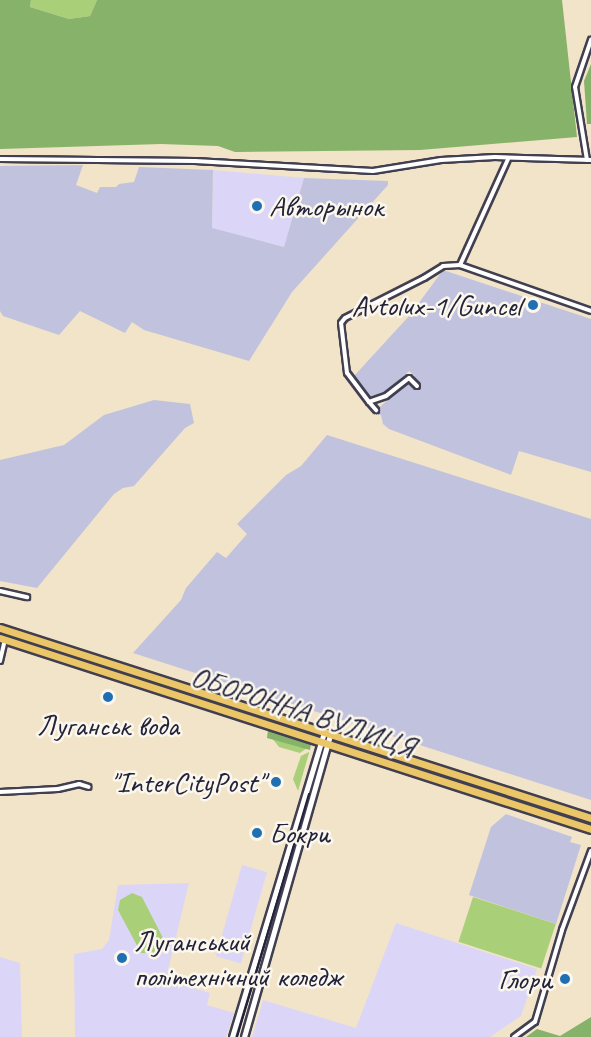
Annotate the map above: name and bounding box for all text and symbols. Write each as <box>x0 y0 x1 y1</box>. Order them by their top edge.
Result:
place label: Авторынок <box>269 188 383 224</box>
marker: Авторынок <box>250 199 264 213</box>
place label: Avtolux-1/Guncel <box>351 287 521 323</box>
marker: Avtolux-1/Guncel <box>526 298 540 312</box>
street label: ОБОРОННА ВУЛИЦЯ <box>187 658 419 764</box>
marker: Луганськ вода <box>101 690 115 704</box>
place label: Луганськ вода <box>38 707 178 743</box>
place label: "InterCityPost" <box>110 764 264 800</box>
marker: "InterCityPost" <box>269 775 283 789</box>
place label: Бокри <box>269 815 330 851</box>
marker: Бокри <box>250 826 264 840</box>
place label: Луганський політехнічний коледж <box>134 923 342 994</box>
marker: Луганський політехнічний коледж <box>115 951 129 965</box>
place label: Глори <box>498 961 552 997</box>
marker: Глори <box>556 970 574 988</box>

